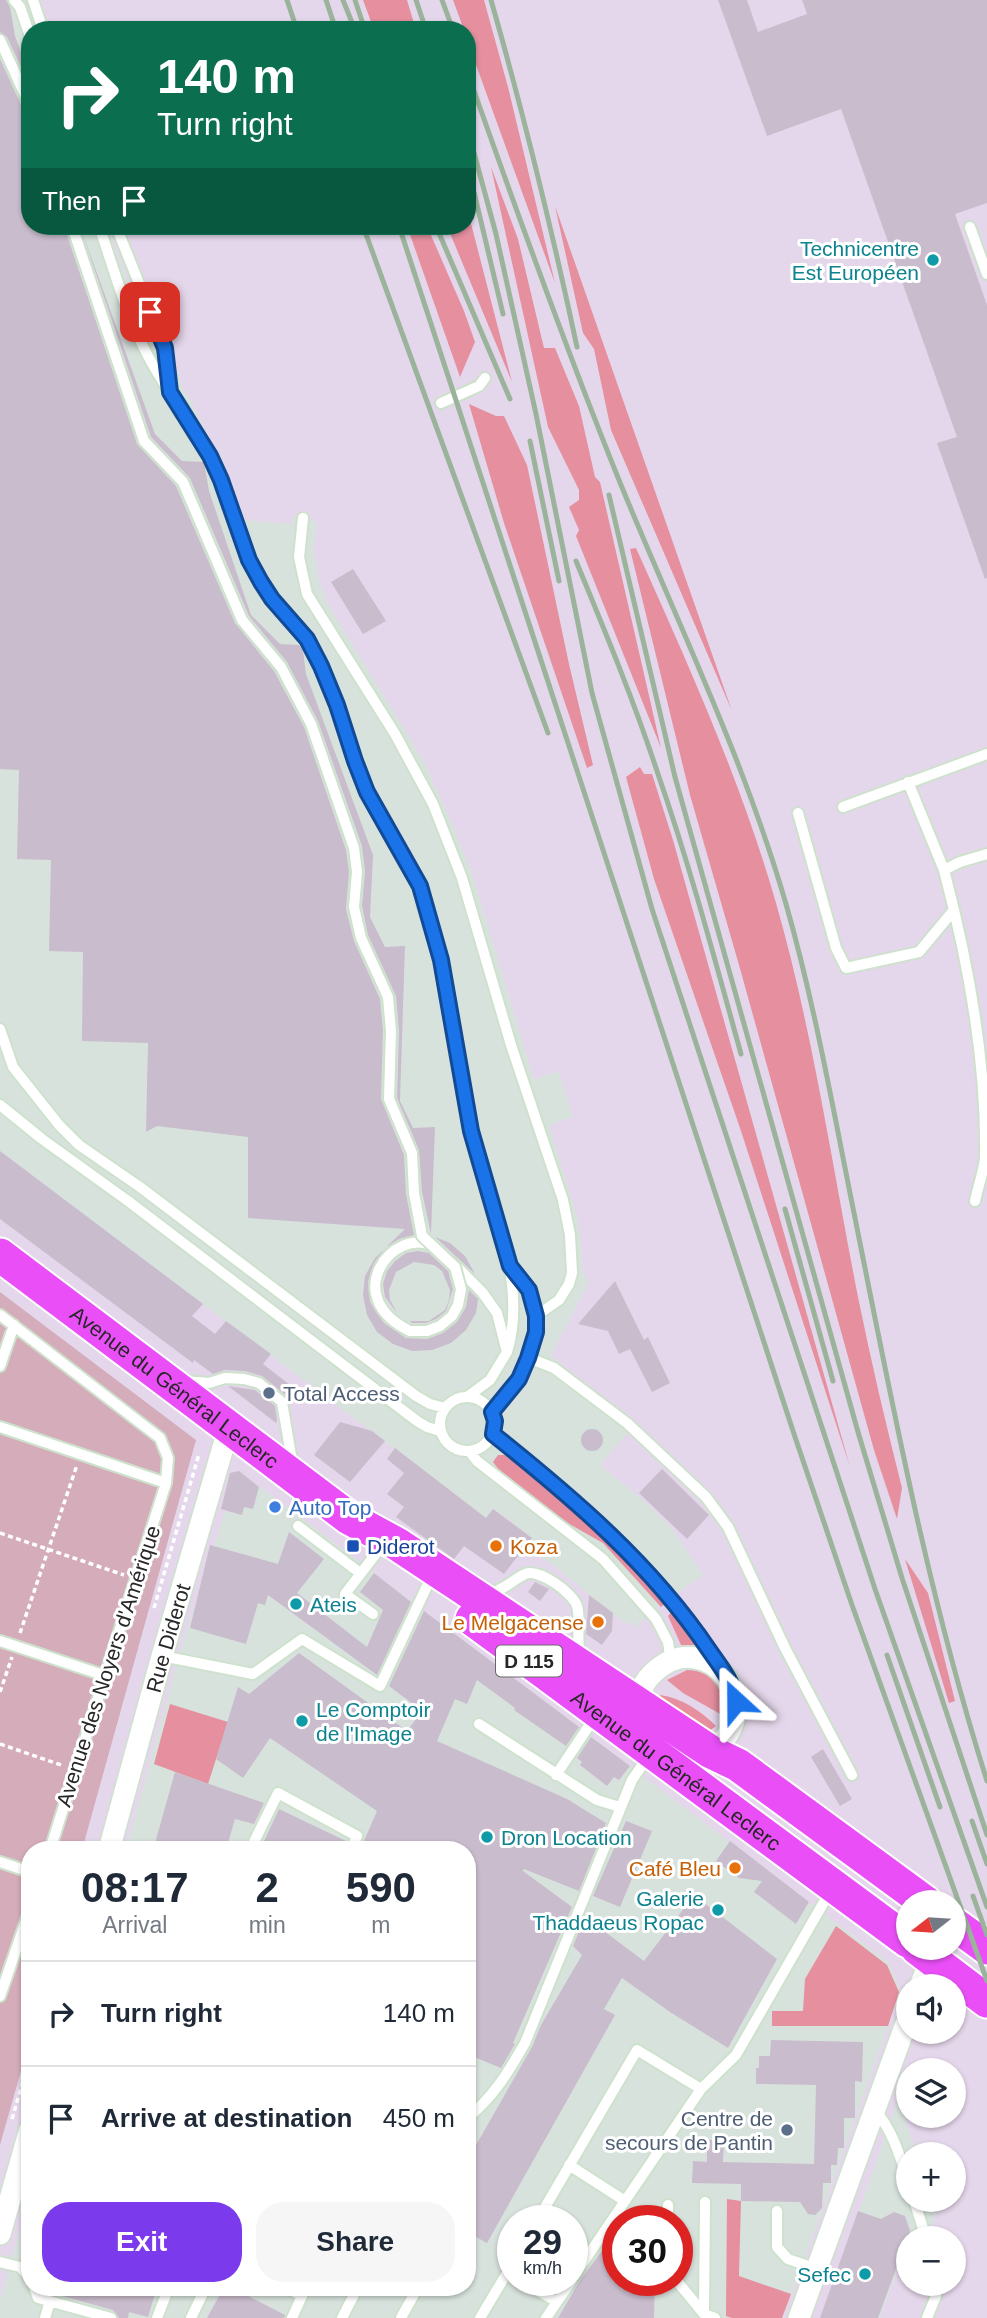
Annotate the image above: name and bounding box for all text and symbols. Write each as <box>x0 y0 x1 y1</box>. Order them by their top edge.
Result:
icon: right <box>42 49 133 140</box>
text: 140 m <box>157 49 296 103</box>
text: Turn right <box>157 106 293 142</box>
icon: arrive <box>115 182 153 220</box>
text: Then <box>42 186 101 216</box>
place label: Technicentre Est Européen <box>792 237 919 284</box>
marker: Technicentre Est Européen <box>925 252 941 268</box>
pin <box>120 282 180 342</box>
icon: arrive <box>131 293 169 331</box>
street label: Avenue du Général Leclerc <box>66 1301 283 1473</box>
place label: Total Access <box>283 1382 400 1405</box>
marker: Total Access <box>261 1385 277 1401</box>
place label: Auto Top <box>289 1496 372 1519</box>
marker: Auto Top <box>267 1499 283 1515</box>
street label: Avenue des Noyers d'Amérique <box>52 1522 164 1810</box>
place label: Diderot <box>367 1535 435 1558</box>
place label: Koza <box>510 1535 558 1558</box>
marker: Diderot <box>345 1538 361 1554</box>
marker: Koza <box>488 1538 504 1554</box>
street label: Rue Diderot <box>141 1581 194 1695</box>
place label: Ateis <box>310 1593 357 1616</box>
marker: Ateis <box>288 1596 304 1612</box>
place label: Le Melgacense <box>442 1611 584 1634</box>
marker: Le Melgacense <box>590 1614 606 1630</box>
road number: D 115 <box>496 1646 562 1676</box>
position arrow <box>699 1664 773 1738</box>
street label: Avenue du Général Leclerc <box>567 1685 785 1855</box>
place label: Le Comptoir de l'Image <box>316 1698 430 1745</box>
marker: Le Comptoir de l'Image <box>294 1713 310 1729</box>
place label: Dron Location <box>501 1826 632 1849</box>
marker: Dron Location <box>479 1829 495 1845</box>
place label: Café Bleu <box>629 1857 721 1880</box>
marker: Café Bleu <box>727 1860 743 1876</box>
text: 08:17 <box>81 1864 189 1911</box>
text: 2 <box>255 1864 279 1911</box>
text: 590 <box>346 1864 416 1911</box>
place label: Galerie Thaddaeus Ropac <box>532 1887 704 1934</box>
north arrow <box>896 1890 966 1960</box>
map controls <box>896 1890 966 2296</box>
marker: Galerie Thaddaeus Ropac <box>710 1902 726 1918</box>
text: Arrival <box>102 1912 167 1938</box>
text: min <box>249 1912 286 1938</box>
text: m <box>371 1912 390 1938</box>
button: sound <box>896 1974 966 2044</box>
icon: right <box>42 1995 80 2033</box>
text: Turn right <box>101 1998 222 2028</box>
text: 140 m <box>383 1998 455 2028</box>
button: layers <box>896 2058 966 2128</box>
icon: arrive <box>42 2100 80 2138</box>
text: Arrive at destination <box>101 2103 352 2133</box>
text: 450 m <box>383 2103 455 2133</box>
place label: Centre de secours de Pantin <box>605 2107 773 2154</box>
marker: Centre de secours de Pantin <box>779 2122 795 2138</box>
button: + <box>896 2142 966 2212</box>
button: Exit <box>42 2202 242 2282</box>
button: Share <box>256 2202 455 2282</box>
speed limit sign: 30 <box>602 2205 693 2296</box>
text: 29 <box>523 2222 562 2261</box>
button: − <box>896 2226 966 2296</box>
text: km/h <box>523 2258 562 2278</box>
place label: Sefec <box>797 2263 851 2286</box>
marker: Sefec <box>857 2266 873 2282</box>

